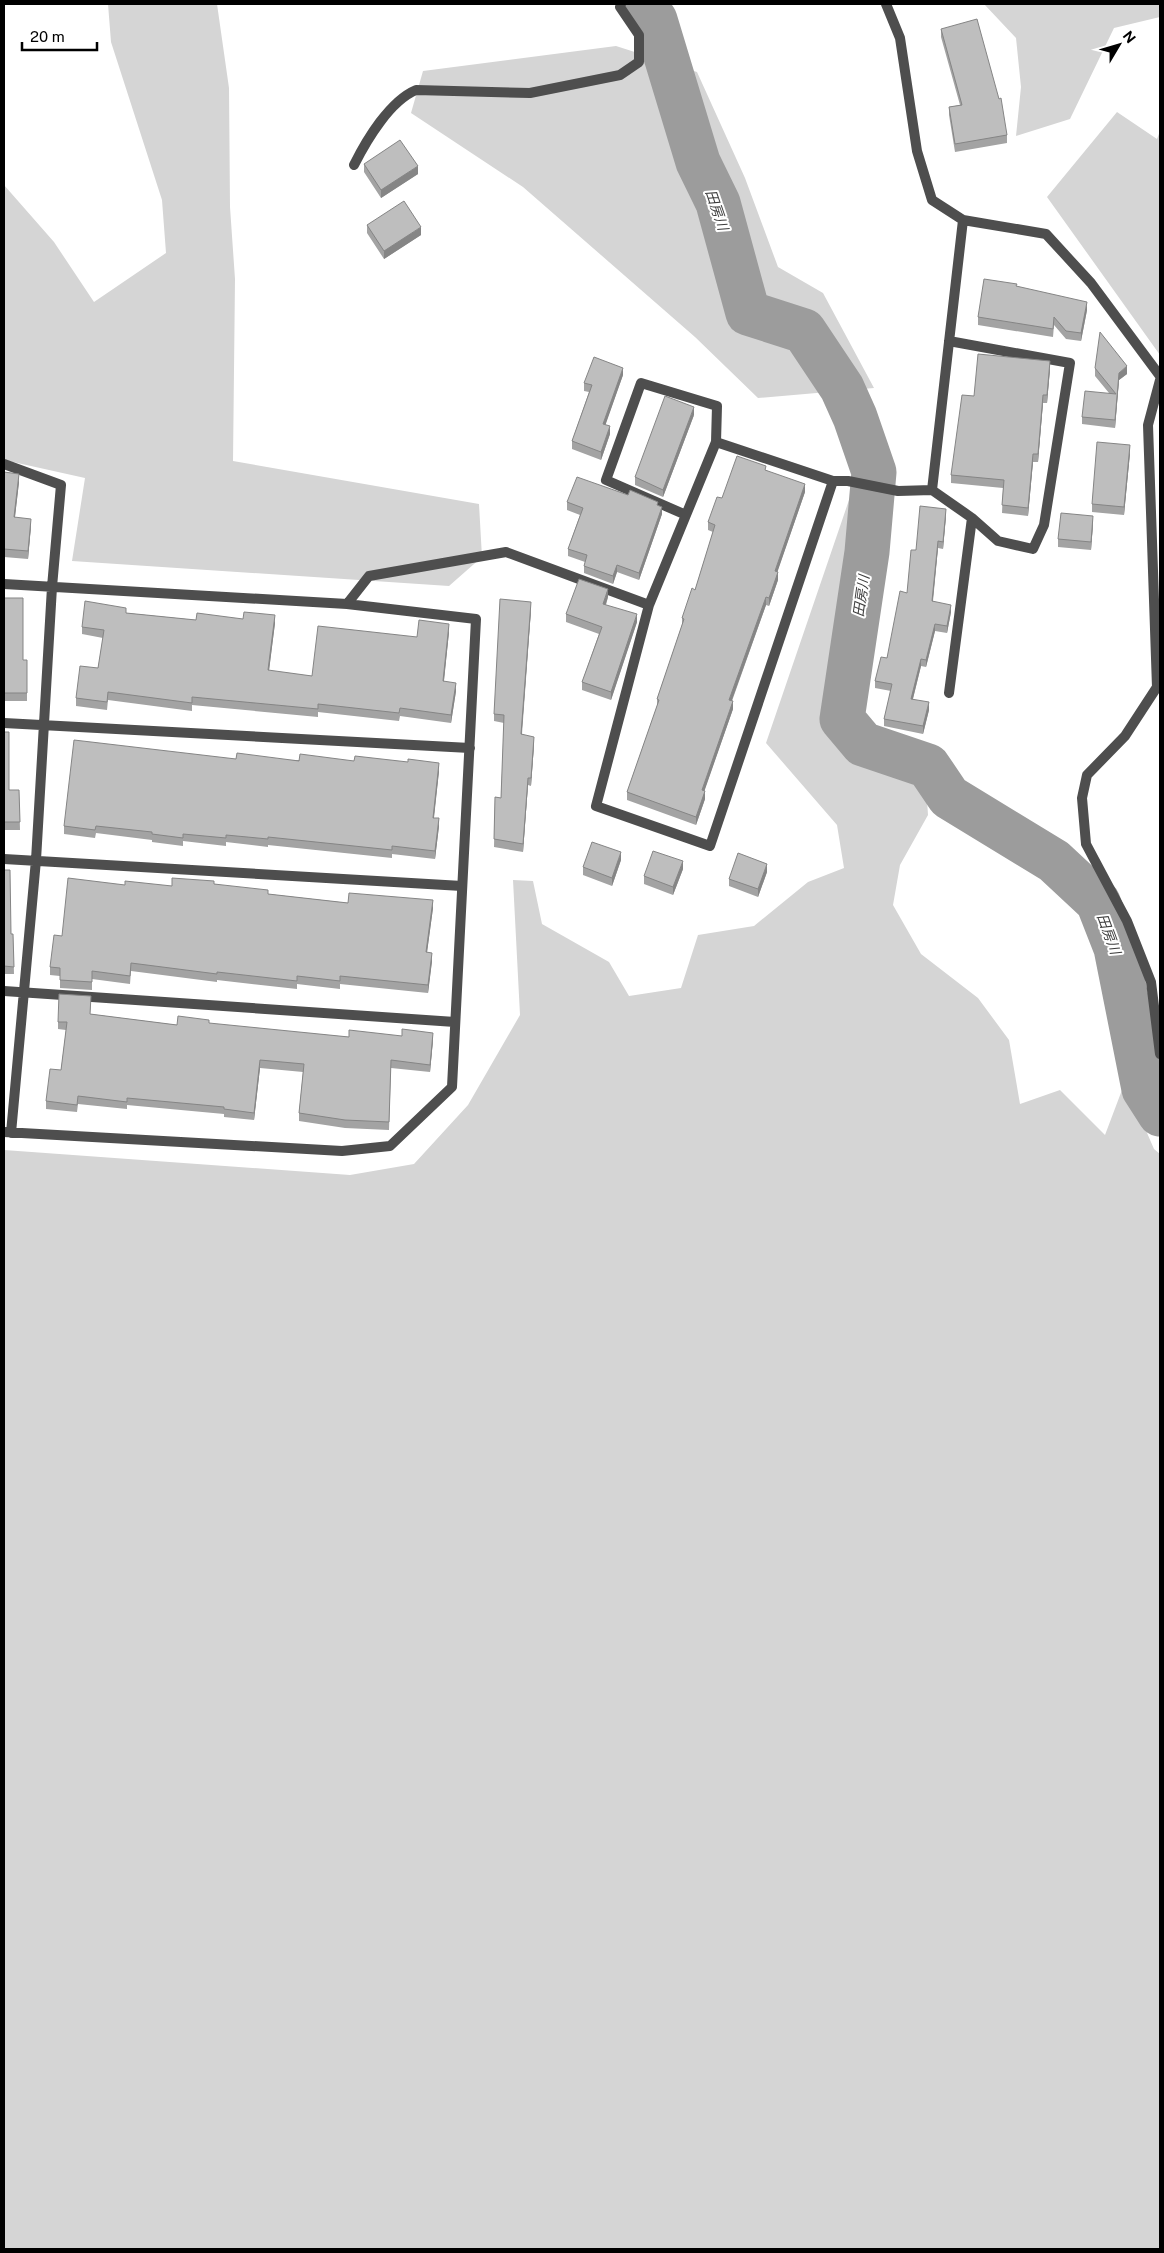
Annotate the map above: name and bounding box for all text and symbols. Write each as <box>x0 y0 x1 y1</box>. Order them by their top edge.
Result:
scale bar <box>22 20 98 52</box>
north arrow <box>1094 20 1144 70</box>
text: 20 m <box>30 28 65 45</box>
text: N <box>1120 28 1139 46</box>
water label: 田房川 <box>703 188 732 234</box>
water label: 田房川 <box>850 572 872 618</box>
water label: 田房川 <box>1094 912 1124 958</box>

